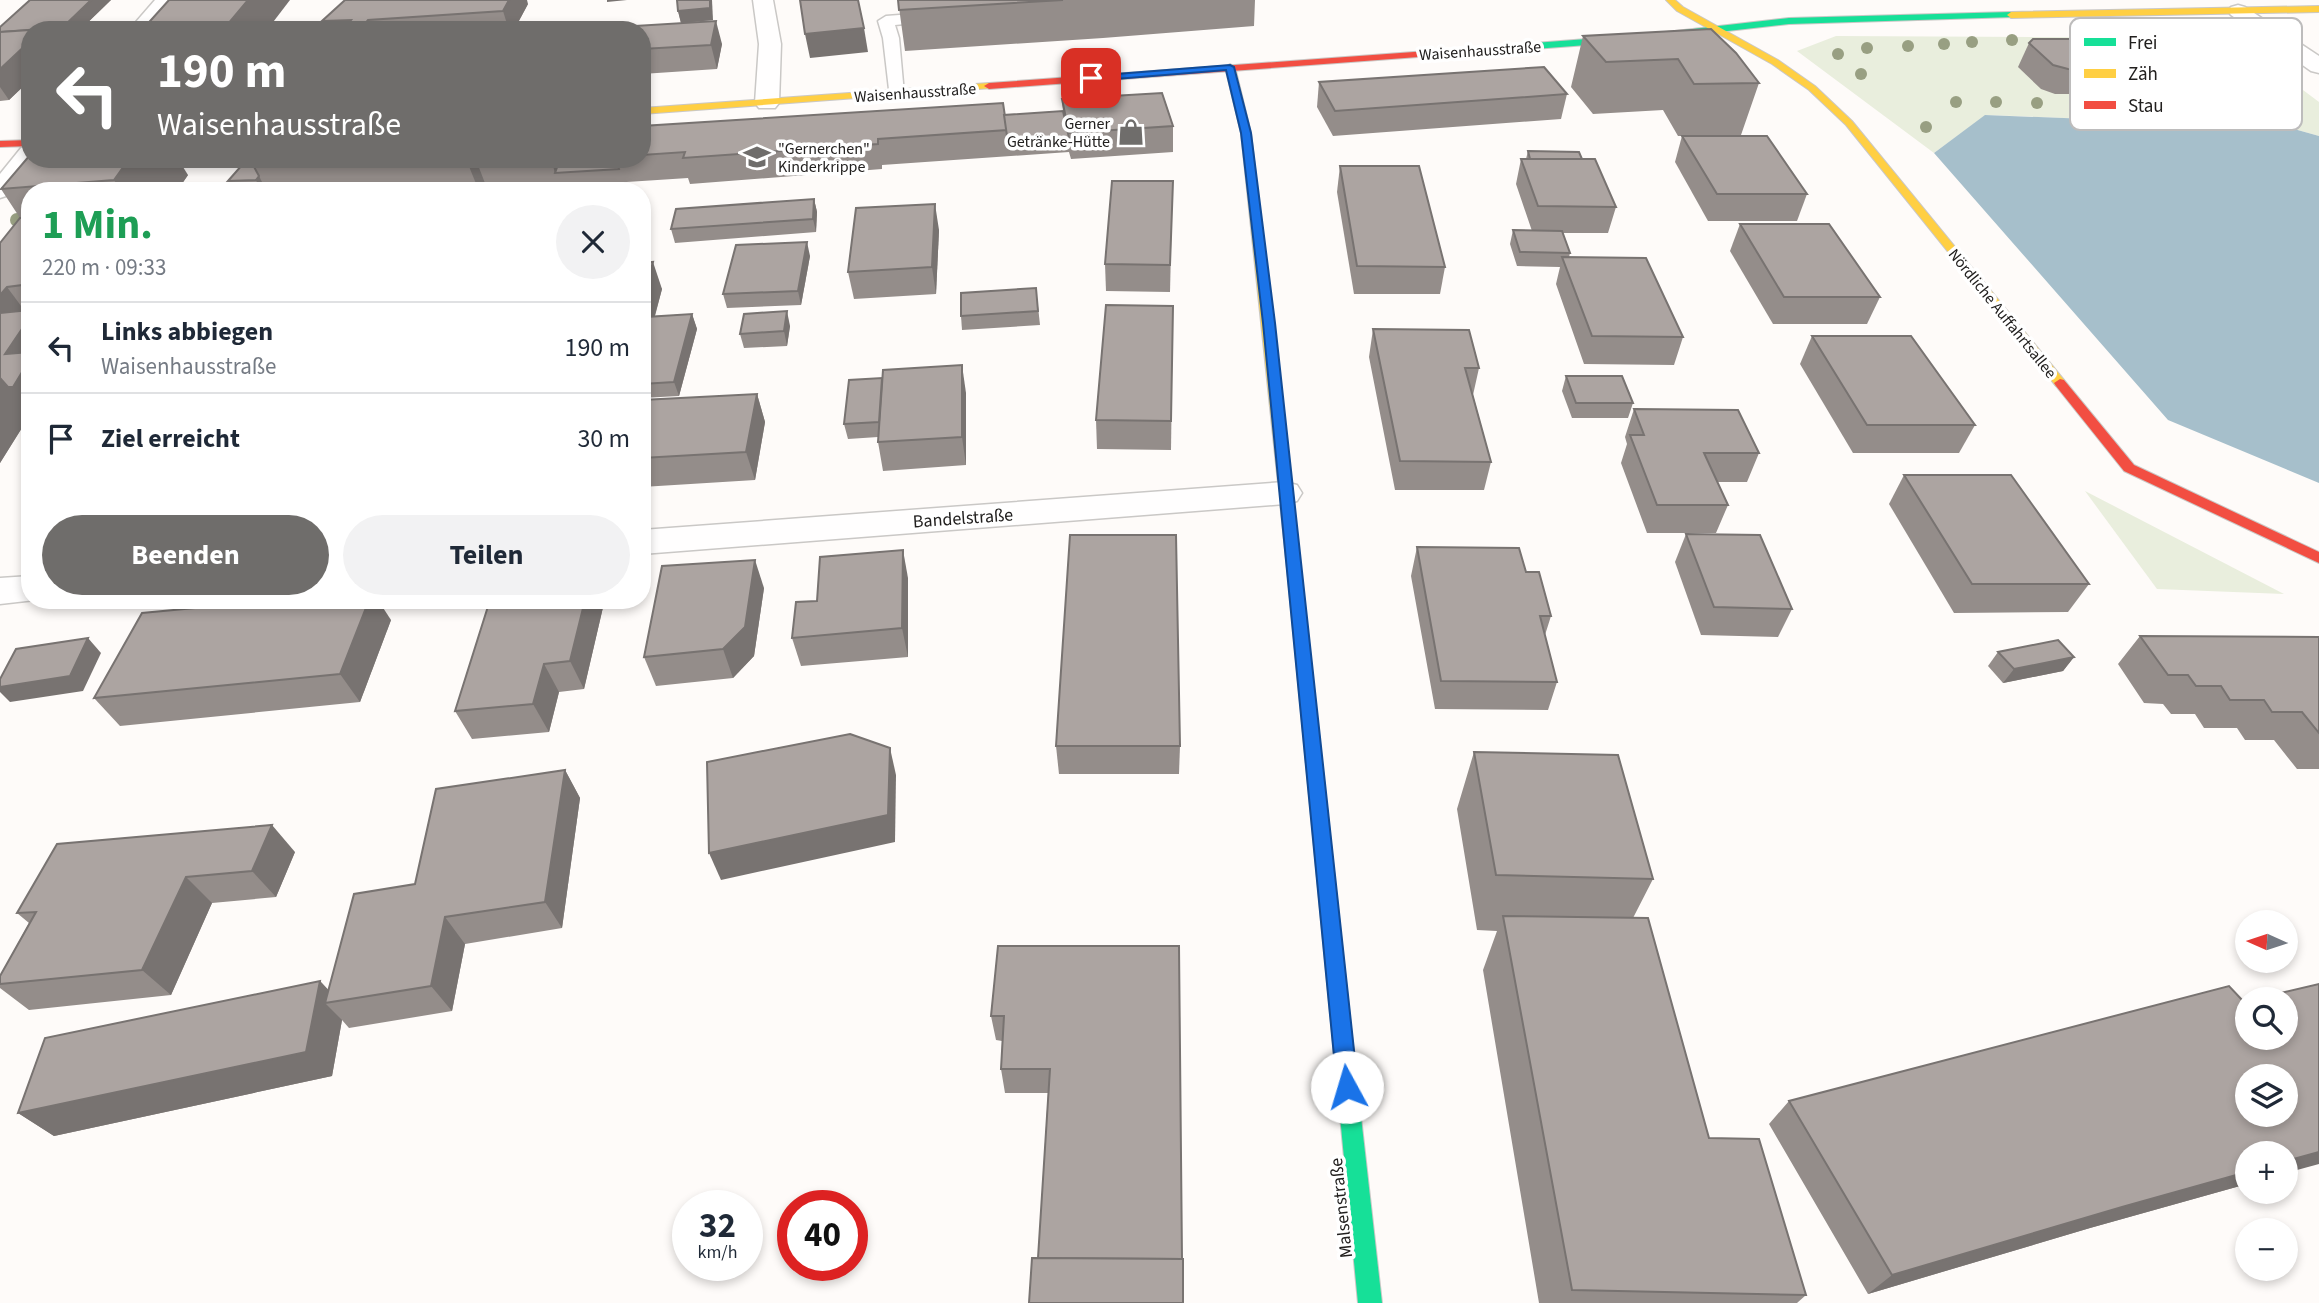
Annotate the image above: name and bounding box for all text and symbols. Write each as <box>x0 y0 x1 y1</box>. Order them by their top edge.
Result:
legend <box>2070 18 2302 130</box>
text: Frei <box>2128 30 2158 57</box>
street label: Waisenhausstraße <box>1418 36 1542 66</box>
text: 190 m <box>157 37 286 107</box>
pin <box>1061 48 1121 108</box>
icon: left <box>42 49 133 140</box>
icon: arrive <box>1072 59 1110 97</box>
text: Zäh <box>2128 61 2158 88</box>
street label: Waisenhausstraße <box>853 78 977 108</box>
text: Stau <box>2128 93 2164 120</box>
text: Waisenhausstraße <box>157 102 401 148</box>
place label: Gerner Getränke-Hütte <box>1007 113 1110 153</box>
shop icon: Gerner Getränke-Hütte <box>1116 117 1146 147</box>
place label: "Gernerchen" Kinderkrippe <box>778 138 870 178</box>
school or university icon: "Gernerchen" Kinderkrippe <box>742 142 772 172</box>
text: 1 Min. <box>42 195 153 255</box>
button: close <box>556 205 630 279</box>
street label: Nördliche Auffahrtsallee <box>1943 244 2061 383</box>
text: 220 m · 09:33 <box>42 251 166 284</box>
text: Links abbiegen <box>101 313 273 350</box>
icon: left <box>42 329 80 367</box>
text: 190 m <box>564 329 630 366</box>
text: Waisenhausstraße <box>101 350 276 383</box>
icon: arrive <box>42 420 80 458</box>
text: Ziel erreicht <box>101 420 240 457</box>
text: 30 m <box>577 420 630 457</box>
street label: Bandelstraße <box>912 503 1014 534</box>
button: Beenden <box>42 515 329 595</box>
button: Teilen <box>343 515 630 595</box>
north arrow <box>2235 910 2298 973</box>
map controls <box>2235 910 2298 1281</box>
button: search <box>2235 987 2298 1050</box>
position arrow <box>1310 1050 1384 1124</box>
button: layers <box>2235 1064 2298 1127</box>
button: + <box>2235 1141 2298 1204</box>
street label: Malsenstraße <box>1324 1157 1359 1259</box>
speed limit sign: 40 <box>777 1190 868 1281</box>
text: 32 <box>699 1201 736 1251</box>
button: − <box>2235 1218 2298 1281</box>
text: km/h <box>698 1240 737 1265</box>

